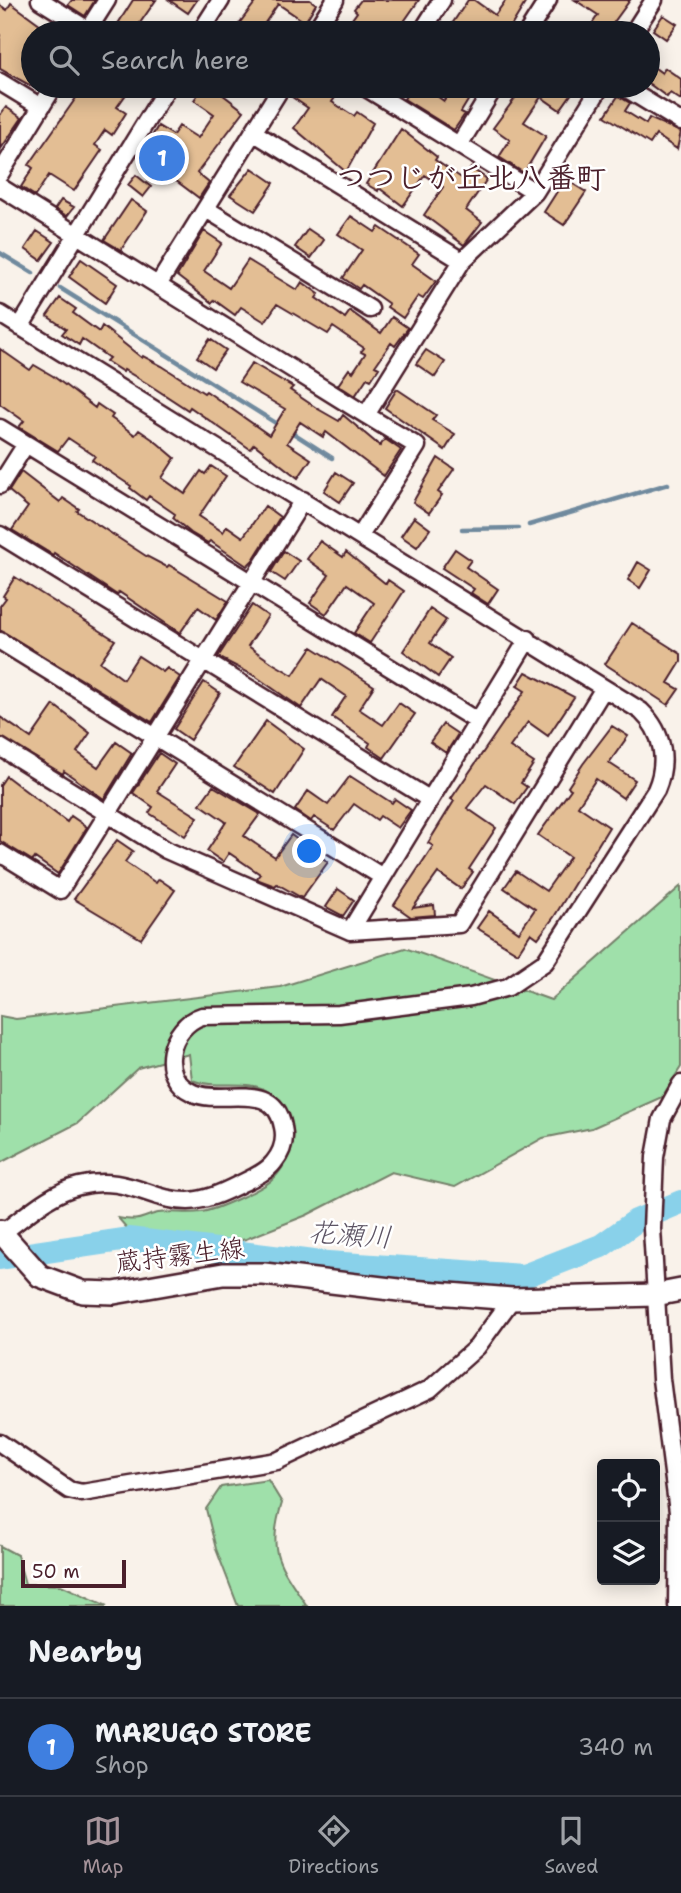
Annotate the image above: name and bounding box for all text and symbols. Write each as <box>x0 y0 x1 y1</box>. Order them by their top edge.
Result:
search box <box>21 21 660 98</box>
icon: search <box>45 41 83 79</box>
text: Search here <box>101 42 250 77</box>
pin: 1 <box>139 132 185 184</box>
district label: つつじが丘北八番町 <box>336 157 606 198</box>
your location <box>292 834 326 868</box>
water label: 花瀬川 <box>307 1212 393 1256</box>
street label: 蔵持霧生線 <box>113 1229 247 1280</box>
map controls <box>597 1459 660 1585</box>
button: locate <box>597 1459 660 1522</box>
button: layers <box>597 1522 660 1585</box>
scale bar <box>21 1557 126 1589</box>
text: 50 m <box>32 1559 80 1584</box>
text: Nearby <box>28 1631 143 1672</box>
text: MARUGO STORE <box>95 1715 312 1750</box>
text: 1 <box>46 1732 56 1762</box>
text: 340 m <box>578 1732 653 1762</box>
text: Shop <box>95 1750 149 1780</box>
tab: Map <box>83 1812 123 1879</box>
tab: Directions <box>289 1812 379 1879</box>
tab: Saved <box>544 1812 598 1879</box>

